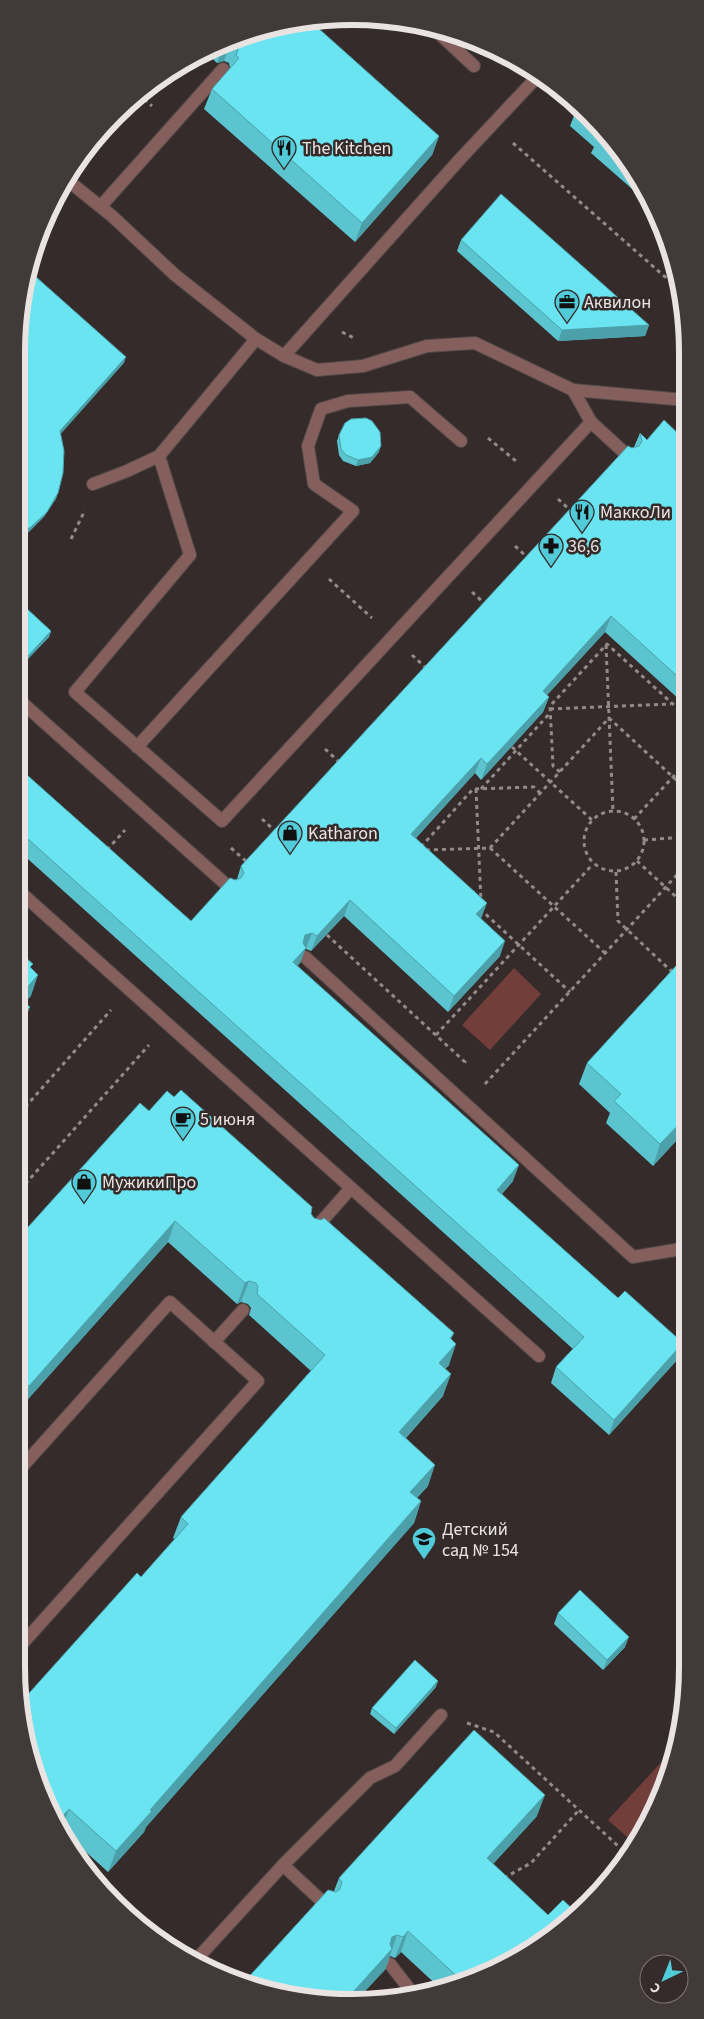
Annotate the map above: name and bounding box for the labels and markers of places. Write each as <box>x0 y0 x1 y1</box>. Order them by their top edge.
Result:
restaurant icon: The Kitchen <box>271 135 297 169</box>
place label: The Kitchen <box>302 136 391 161</box>
office icon: Аквилон <box>554 289 580 323</box>
place label: Аквилон <box>584 290 651 315</box>
restaurant icon: МаккоЛи <box>569 499 595 533</box>
place label: МаккоЛи <box>600 500 671 525</box>
pharmacy icon: 36,6 <box>538 533 564 567</box>
place label: 36,6 <box>568 534 599 559</box>
shop icon: Katharon <box>277 820 303 854</box>
place label: Katharon <box>308 821 378 846</box>
cafe icon: 5 июня <box>170 1106 196 1140</box>
place label: 5 июня <box>200 1107 255 1132</box>
shop icon: МужикиПро <box>71 1169 97 1203</box>
place label: МужикиПро <box>102 1170 196 1195</box>
place label: Детский сад № 154 <box>442 1517 519 1563</box>
school or university icon: Детский сад № 154 <box>411 1526 437 1560</box>

